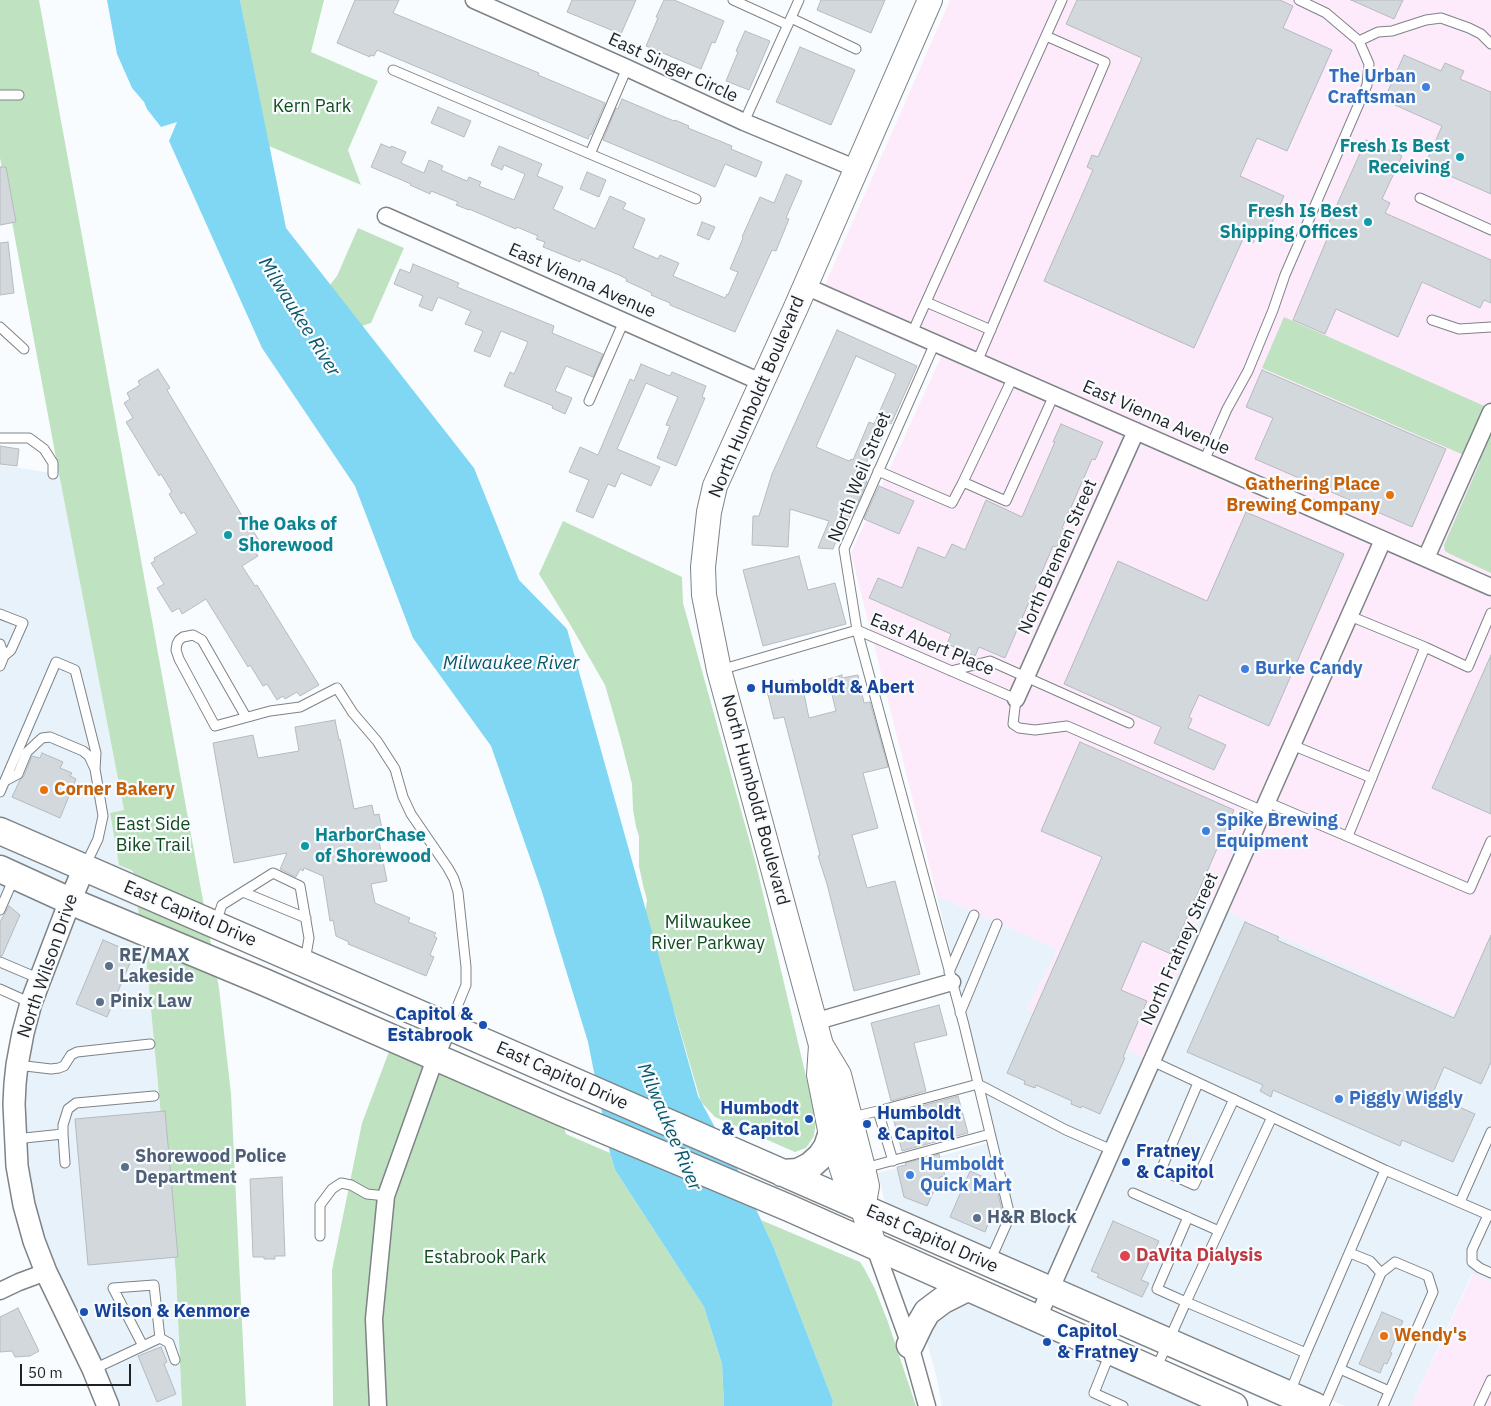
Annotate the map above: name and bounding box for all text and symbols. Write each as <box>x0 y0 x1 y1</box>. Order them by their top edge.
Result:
street label: East Singer Circle <box>605 28 741 108</box>
place label: The Urban Craftsman <box>1327 66 1416 108</box>
marker: The Urban Craftsman <box>1420 81 1432 93</box>
park label: Kern Park <box>273 96 351 118</box>
place label: Fresh Is Best Receiving <box>1340 136 1450 178</box>
marker: Fresh Is Best Receiving <box>1454 151 1466 163</box>
place label: Fresh Is Best Shipping Offices <box>1219 201 1358 243</box>
marker: Fresh Is Best Shipping Offices <box>1362 216 1374 228</box>
street label: East Vienna Avenue <box>505 239 659 323</box>
water label: Milwaukee River <box>253 253 345 381</box>
street label: North Humboldt Boulevard <box>705 293 809 501</box>
street label: East Vienna Avenue <box>1079 376 1233 460</box>
street label: North Weil Street <box>824 409 896 545</box>
place label: Gathering Place Brewing Company <box>1226 474 1380 516</box>
street label: North Bremen Street <box>1014 476 1102 638</box>
marker: Gathering Place Brewing Company <box>1384 489 1396 501</box>
place label: The Oaks of Shorewood <box>238 514 337 556</box>
marker: The Oaks of Shorewood <box>222 529 234 541</box>
street label: East Abert Place <box>867 609 997 681</box>
water label: Milwaukee River <box>443 653 579 675</box>
place label: Burke Candy <box>1255 658 1363 680</box>
marker: Burke Candy <box>1239 663 1251 675</box>
place label: Humboldt & Abert <box>761 677 914 699</box>
marker: Humboldt & Abert <box>745 682 757 694</box>
street label: North Humboldt Boulevard <box>716 692 794 908</box>
place label: Corner Bakery <box>54 779 175 801</box>
marker: Corner Bakery <box>38 784 50 796</box>
place label: Spike Brewing Equipment <box>1216 810 1338 852</box>
park label: East Side Bike Trail <box>116 814 190 856</box>
place label: HarborChase of Shorewood <box>315 825 431 868</box>
marker: Spike Brewing Equipment <box>1200 825 1212 837</box>
marker: HarborChase of Shorewood <box>299 840 311 852</box>
street label: North Fratney Street <box>1137 869 1223 1029</box>
street label: East Capitol Drive <box>120 876 260 952</box>
street label: North Wilson Drive <box>13 891 83 1041</box>
park label: Milwaukee River Parkway <box>651 912 765 954</box>
place label: RE/MAX Lakeside <box>119 945 194 988</box>
marker: RE/MAX Lakeside <box>103 960 115 972</box>
place label: Pinix Law <box>110 991 192 1013</box>
marker: Pinix Law <box>94 996 106 1008</box>
place label: Capitol & Estabrook <box>387 1004 473 1046</box>
marker: Capitol & Estabrook <box>477 1019 489 1031</box>
street label: East Capitol Drive <box>493 1037 631 1115</box>
water label: Milwaukee River <box>632 1060 706 1194</box>
place label: Piggly Wiggly <box>1349 1088 1463 1110</box>
marker: Piggly Wiggly <box>1333 1093 1345 1105</box>
place label: Humbodt & Capitol <box>720 1098 799 1140</box>
place label: Humboldt & Capitol <box>877 1103 961 1146</box>
marker: Humbodt & Capitol <box>803 1113 815 1125</box>
marker: Humboldt & Capitol <box>861 1118 873 1130</box>
place label: Fratney & Capitol <box>1136 1141 1214 1184</box>
place label: Shorewood Police Department <box>135 1146 286 1188</box>
place label: Humboldt Quick Mart <box>920 1154 1012 1196</box>
marker: Fratney & Capitol <box>1120 1156 1132 1168</box>
marker: Shorewood Police Department <box>119 1161 131 1173</box>
marker: Humboldt Quick Mart <box>904 1169 916 1181</box>
street label: East Capitol Drive <box>863 1200 1001 1278</box>
place label: H&R Block <box>987 1207 1077 1229</box>
marker: H&R Block <box>971 1212 983 1224</box>
place label: DaVita Dialysis <box>1136 1245 1263 1267</box>
park label: Estabrook Park <box>424 1247 546 1269</box>
marker: DaVita Dialysis <box>1118 1249 1132 1263</box>
place label: Wilson & Kenmore <box>94 1301 250 1323</box>
marker: Wilson & Kenmore <box>78 1306 90 1318</box>
place label: Capitol & Fratney <box>1057 1321 1139 1364</box>
place label: Wendy's <box>1394 1325 1467 1347</box>
marker: Wendy's <box>1378 1330 1390 1342</box>
marker: Capitol & Fratney <box>1041 1336 1053 1348</box>
scale bar <box>22 1354 134 1386</box>
text: 50 m <box>28 1363 63 1382</box>

